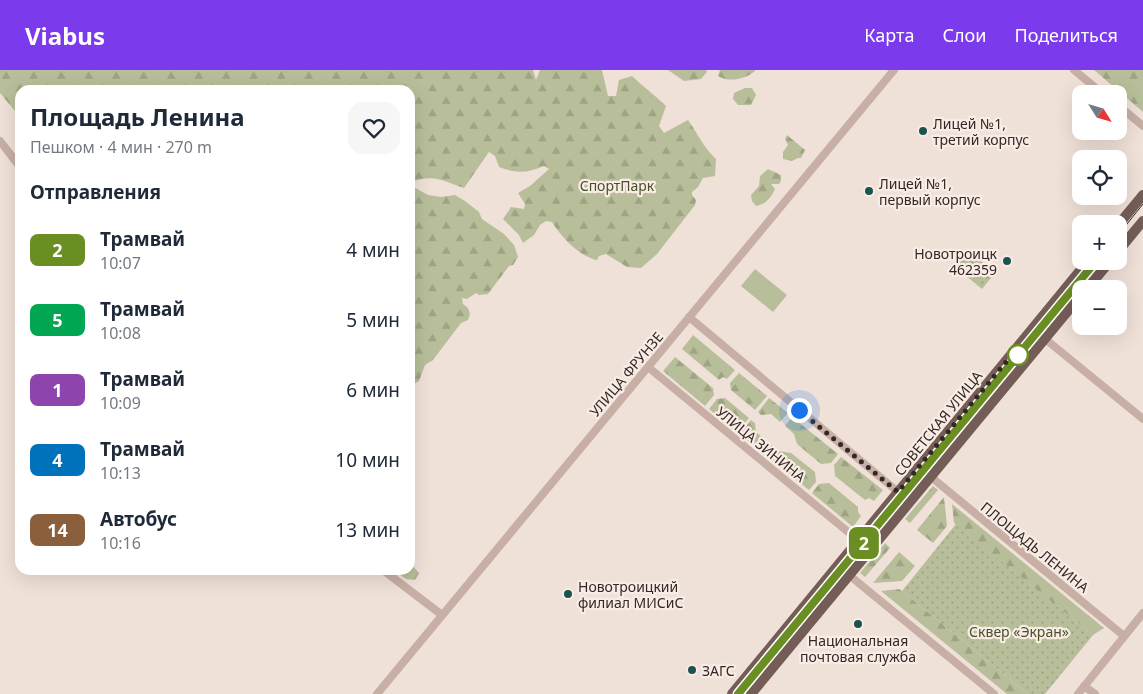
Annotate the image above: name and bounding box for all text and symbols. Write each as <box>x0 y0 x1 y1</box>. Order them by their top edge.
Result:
text: Viabus <box>25 19 105 52</box>
text: Карта <box>864 23 914 47</box>
text: Слои <box>942 23 986 47</box>
text: Поделиться <box>1014 23 1118 47</box>
north arrow <box>1072 85 1128 140</box>
map controls <box>1072 85 1127 335</box>
text: Площадь Ленина <box>30 100 245 133</box>
button: heart <box>348 102 400 154</box>
place label: Лицей №1, третий корпус <box>933 114 1029 149</box>
marker: Лицей №1, третий корпус <box>917 125 929 137</box>
text: Пешком · 4 мин · 270 m <box>30 136 212 158</box>
button: locate <box>1072 150 1127 205</box>
place label: Лицей №1, первый корпус <box>879 174 981 209</box>
park label: СпортПарк <box>580 176 655 195</box>
text: Отправления <box>30 179 161 205</box>
marker: Лицей №1, первый корпус <box>863 185 875 197</box>
button: + <box>1072 215 1127 270</box>
text: Трамвай <box>100 226 185 252</box>
text: 4 мин <box>346 237 400 263</box>
text: 2 <box>52 238 63 262</box>
place label: Новотроицк 462359 <box>914 244 998 279</box>
text: 10:07 <box>100 252 141 274</box>
marker: Новотроицк 462359 <box>1001 255 1013 267</box>
button: − <box>1072 280 1127 335</box>
text: Трамвай <box>100 296 185 322</box>
text: 5 мин <box>346 307 400 333</box>
text: 5 <box>52 308 63 332</box>
text: 10:08 <box>100 322 141 344</box>
street label: УЛИЦА ФРУНЗЕ <box>585 328 667 420</box>
unlabelled marker <box>1007 344 1029 366</box>
text: Трамвай <box>100 366 185 392</box>
street label: СОВЕТСКАЯ УЛИЦА <box>890 366 986 479</box>
text: 6 мин <box>346 377 400 403</box>
text: 1 <box>52 378 63 402</box>
text: 10:09 <box>100 392 141 414</box>
your location <box>787 398 812 423</box>
street label: УЛИЦА ЗИНИНА <box>712 402 810 486</box>
text: Трамвай <box>100 436 185 462</box>
text: 10 мин <box>335 447 400 473</box>
text: 4 <box>52 448 63 472</box>
text: 10:13 <box>100 462 141 484</box>
street label: ПЛОЩАДЬ ЛЕНИНА <box>977 497 1093 597</box>
text: Автобус <box>100 506 177 532</box>
text: 13 мин <box>335 517 400 543</box>
text: 14 <box>47 518 68 542</box>
line badge: 2 <box>848 527 880 559</box>
text: 2 <box>859 531 869 555</box>
text: 10:16 <box>100 532 141 554</box>
place label: Новотроицкий филиал МИСиС <box>578 577 684 612</box>
marker: Новотроицкий филиал МИСиС <box>562 588 574 600</box>
marker: Национальная почтовая служба <box>852 618 864 630</box>
park label: Сквер «Экран» <box>969 622 1069 641</box>
place label: Национальная почтовая служба <box>800 631 916 666</box>
place label: ЗАГС <box>702 661 735 680</box>
marker: ЗАГС <box>686 664 698 676</box>

